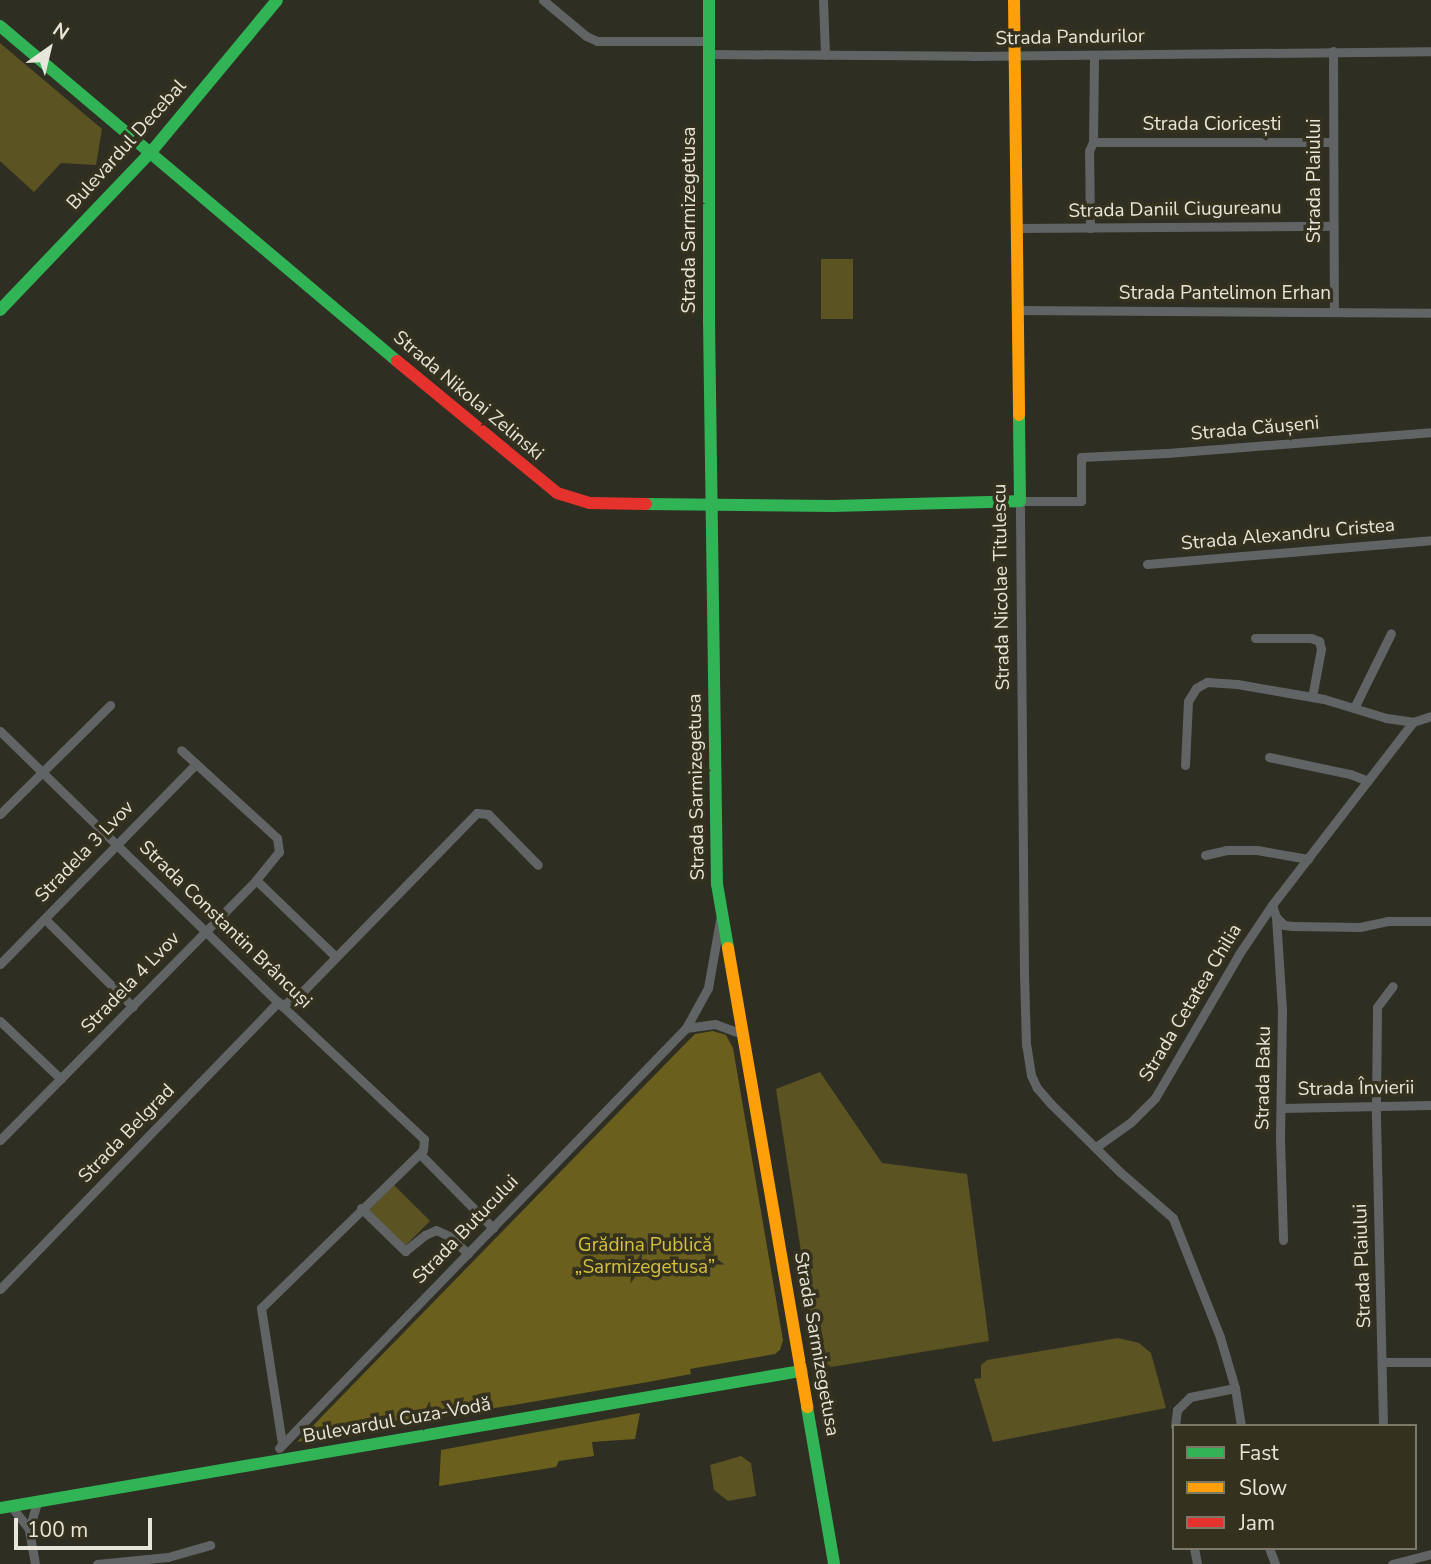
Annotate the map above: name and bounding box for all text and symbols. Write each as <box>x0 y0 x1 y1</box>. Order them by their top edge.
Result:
north arrow <box>14 14 84 84</box>
text: N <box>48 17 74 46</box>
street label: Strada Pandurilor <box>995 25 1145 51</box>
street label: Bulevardul Decebal <box>63 75 191 215</box>
street label: Strada Cioricești <box>1143 114 1281 136</box>
street label: Strada Plaiului <box>1304 119 1326 243</box>
street label: Strada Sarmizegetusa <box>679 127 701 313</box>
street label: Strada Daniil Ciugureanu <box>1068 197 1282 223</box>
street label: Strada Pantelimon Erhan <box>1119 283 1331 305</box>
street label: Strada Nikolai Zelinski <box>388 326 548 466</box>
street label: Strada Căușeni <box>1190 412 1320 446</box>
street label: Strada Nicolae Titulescu <box>989 483 1015 691</box>
street label: Strada Alexandru Cristea <box>1180 514 1396 556</box>
street label: Strada Sarmizegetusa <box>684 693 710 881</box>
street label: Stradela 3 Lvov <box>31 796 139 908</box>
street label: Strada Constantin Brâncuși <box>134 836 316 1014</box>
street label: Strada Cetatea Chilia <box>1135 920 1247 1086</box>
street label: Stradela 4 Lvov <box>77 927 185 1039</box>
street label: Strada Baku <box>1252 1026 1276 1130</box>
street label: Strada Învierii <box>1298 1077 1414 1101</box>
street label: Strada Belgrad <box>74 1080 180 1188</box>
street label: Strada Butucului <box>408 1171 524 1289</box>
street label: Strada Plaiului <box>1349 1203 1377 1329</box>
park label: Grădina Publică „Sarmizegetusa” <box>575 1235 715 1279</box>
street label: Strada Sarmizegetusa <box>789 1250 843 1438</box>
street label: Bulevardul Cuza-Vodă <box>301 1393 493 1449</box>
legend <box>1172 1424 1417 1550</box>
text: Fast <box>1239 1439 1279 1467</box>
text: Slow <box>1239 1474 1287 1502</box>
scale bar <box>18 1504 156 1548</box>
text: Jam <box>1239 1509 1275 1537</box>
text: 100 m <box>27 1516 88 1544</box>

